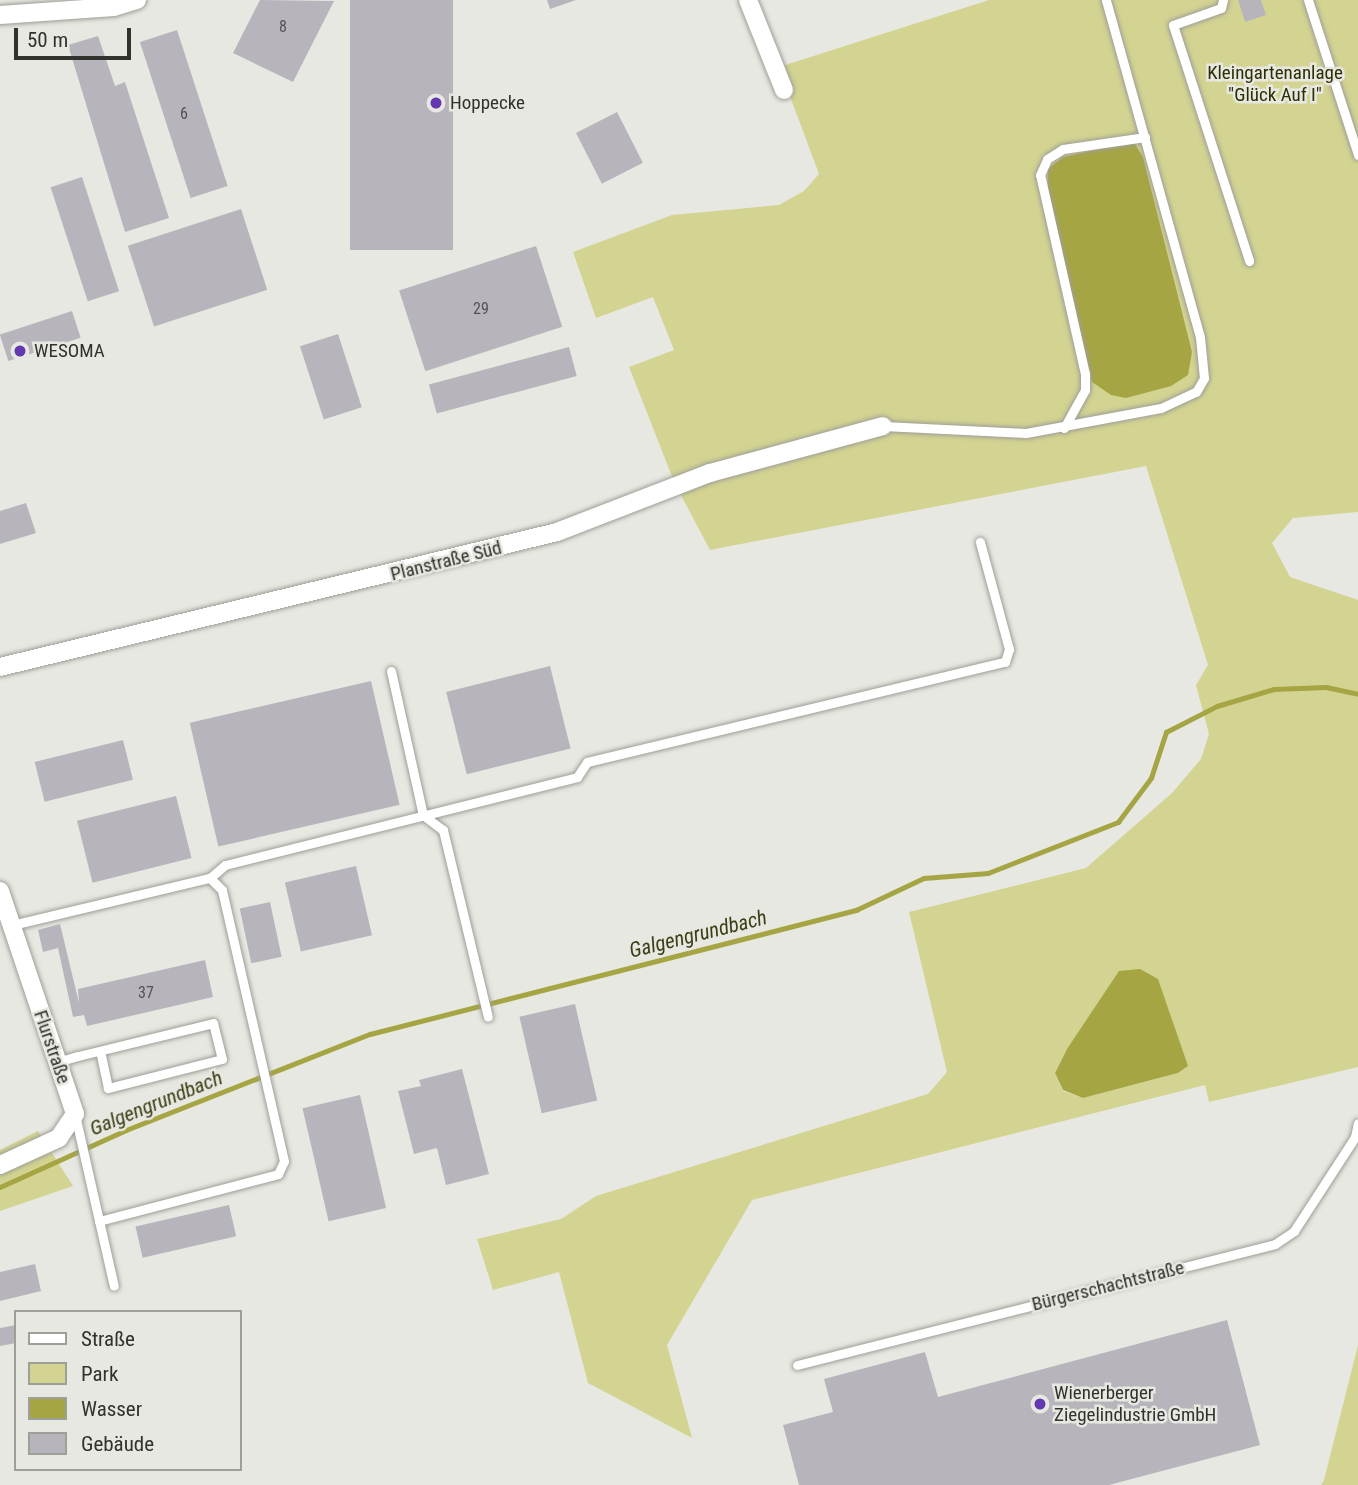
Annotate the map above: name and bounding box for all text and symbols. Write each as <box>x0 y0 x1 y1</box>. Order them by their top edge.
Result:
scale bar <box>18 14 135 58</box>
house number: 8 <box>279 17 287 37</box>
text: 50 m <box>27 28 68 52</box>
park label: Kleingartenanlage "Glück Auf I" <box>1207 62 1343 106</box>
place label: Hoppecke <box>450 92 525 114</box>
marker: Hoppecke <box>428 95 444 111</box>
house number: 6 <box>180 104 188 124</box>
house number: 29 <box>473 299 489 319</box>
place label: WESOMA <box>34 340 105 362</box>
marker: WESOMA <box>12 343 28 359</box>
street label: Planstraße Süd <box>388 536 504 586</box>
water label: Galgengrundbach <box>627 905 769 963</box>
house number: 37 <box>138 983 154 1003</box>
street label: Flurstraße <box>29 1007 75 1087</box>
water label: Galgengrundbach <box>86 1065 226 1141</box>
street label: Bürgerschachtstraße <box>1029 1256 1187 1316</box>
legend <box>14 1310 242 1471</box>
text: Straße <box>81 1327 135 1351</box>
text: Park <box>81 1362 118 1386</box>
place label: Wienerberger Ziegelindustrie GmbH <box>1054 1382 1216 1426</box>
marker: Wienerberger Ziegelindustrie GmbH <box>1032 1396 1048 1412</box>
text: Wasser <box>81 1397 142 1421</box>
text: Gebäude <box>81 1432 154 1456</box>

